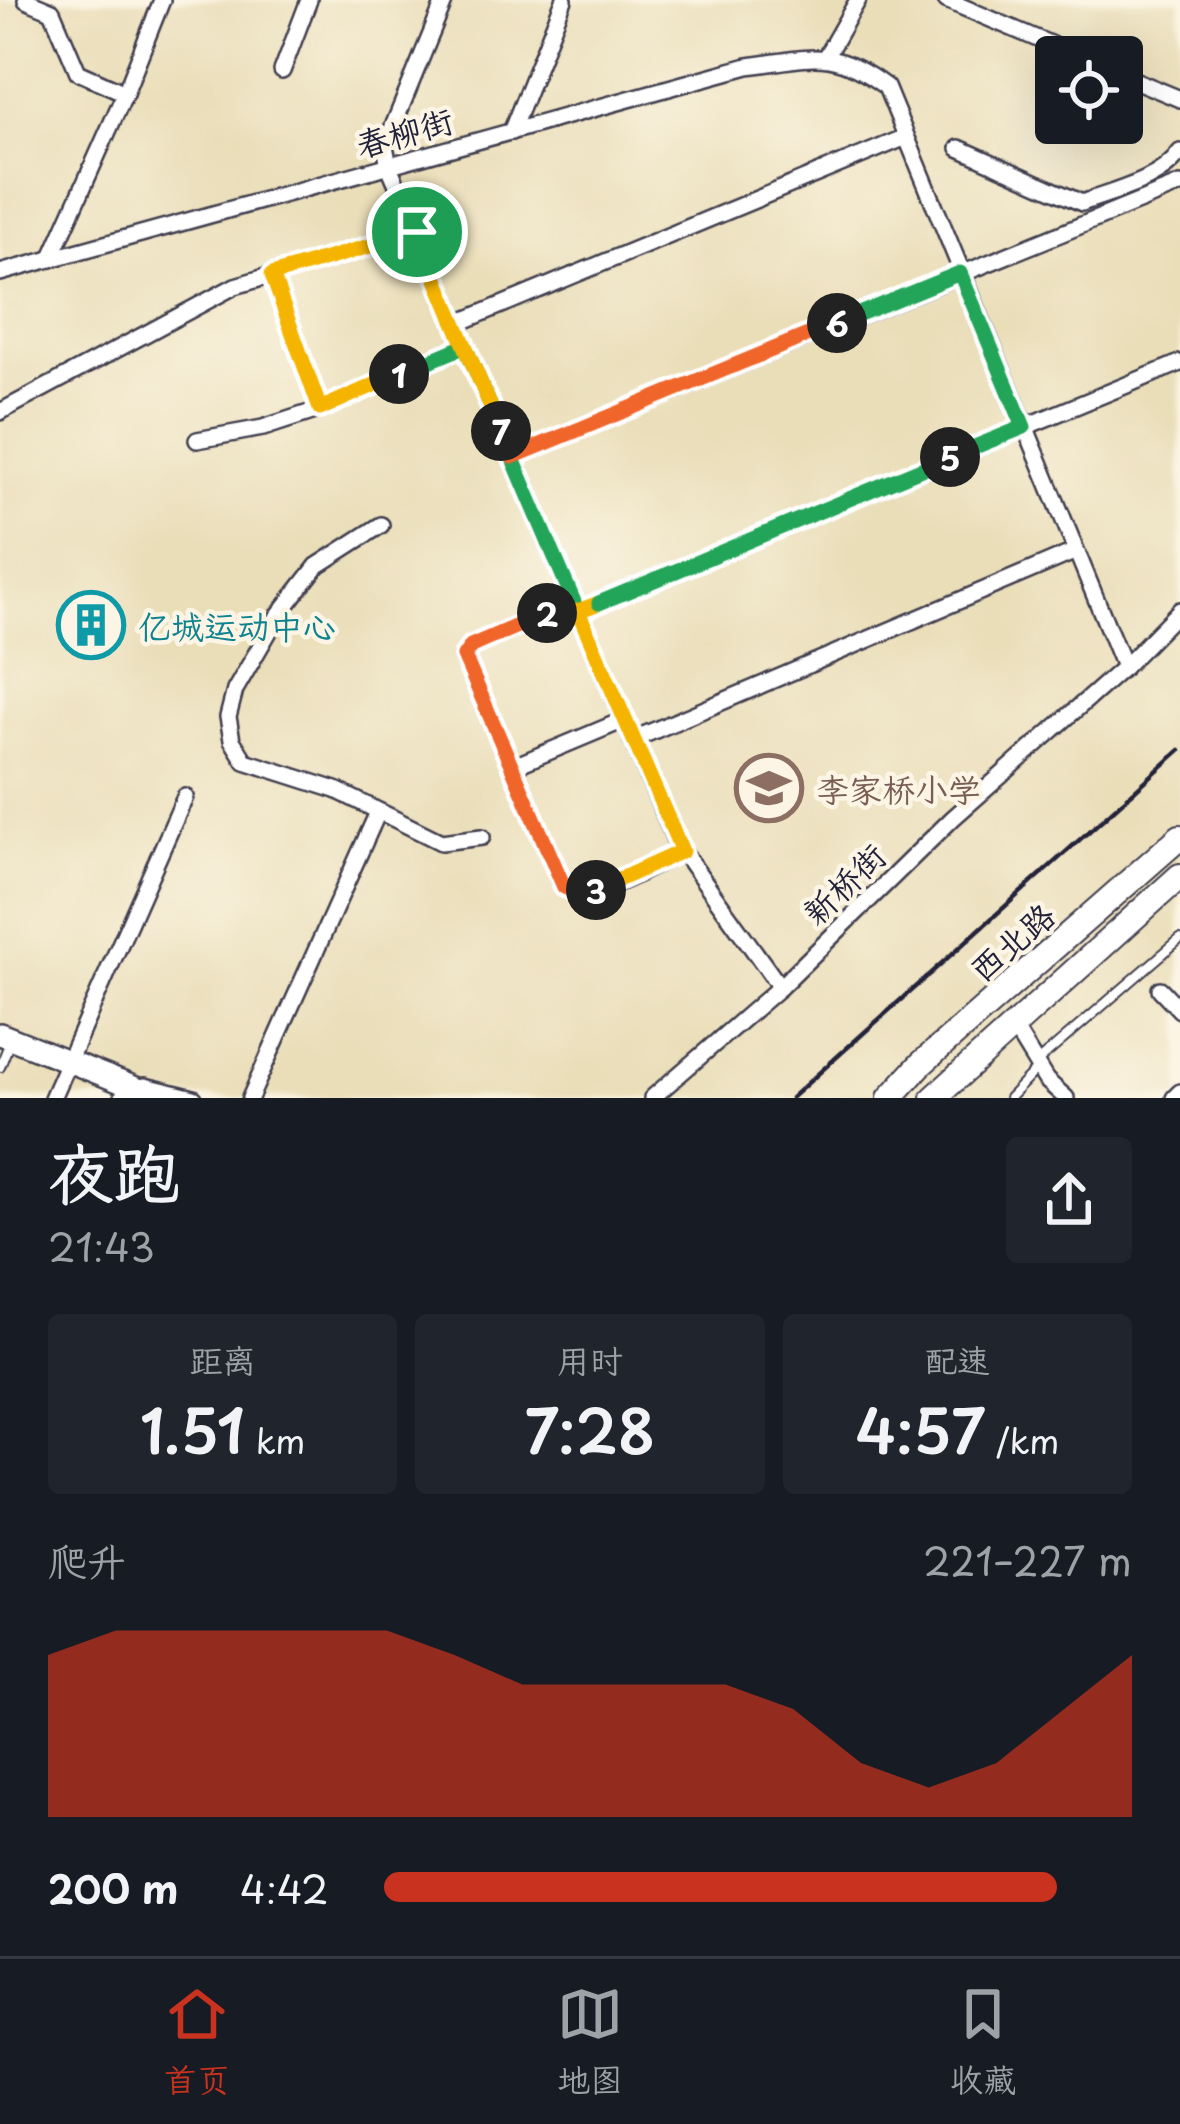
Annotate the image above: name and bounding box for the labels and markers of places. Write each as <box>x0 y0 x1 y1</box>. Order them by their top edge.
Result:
pin <box>366 181 468 283</box>
pin: 6 <box>807 293 867 353</box>
pin: 1 <box>369 344 429 404</box>
pin: 7 <box>471 401 531 461</box>
pin: 5 <box>920 427 980 487</box>
pin: 2 <box>517 583 577 643</box>
building icon: 亿城运动中心 <box>56 590 126 660</box>
place label: 亿城运动中心 <box>138 600 336 650</box>
school or university icon: 李家桥小学 <box>734 753 804 823</box>
place label: 李家桥小学 <box>816 763 981 813</box>
pin: 3 <box>566 860 626 920</box>

